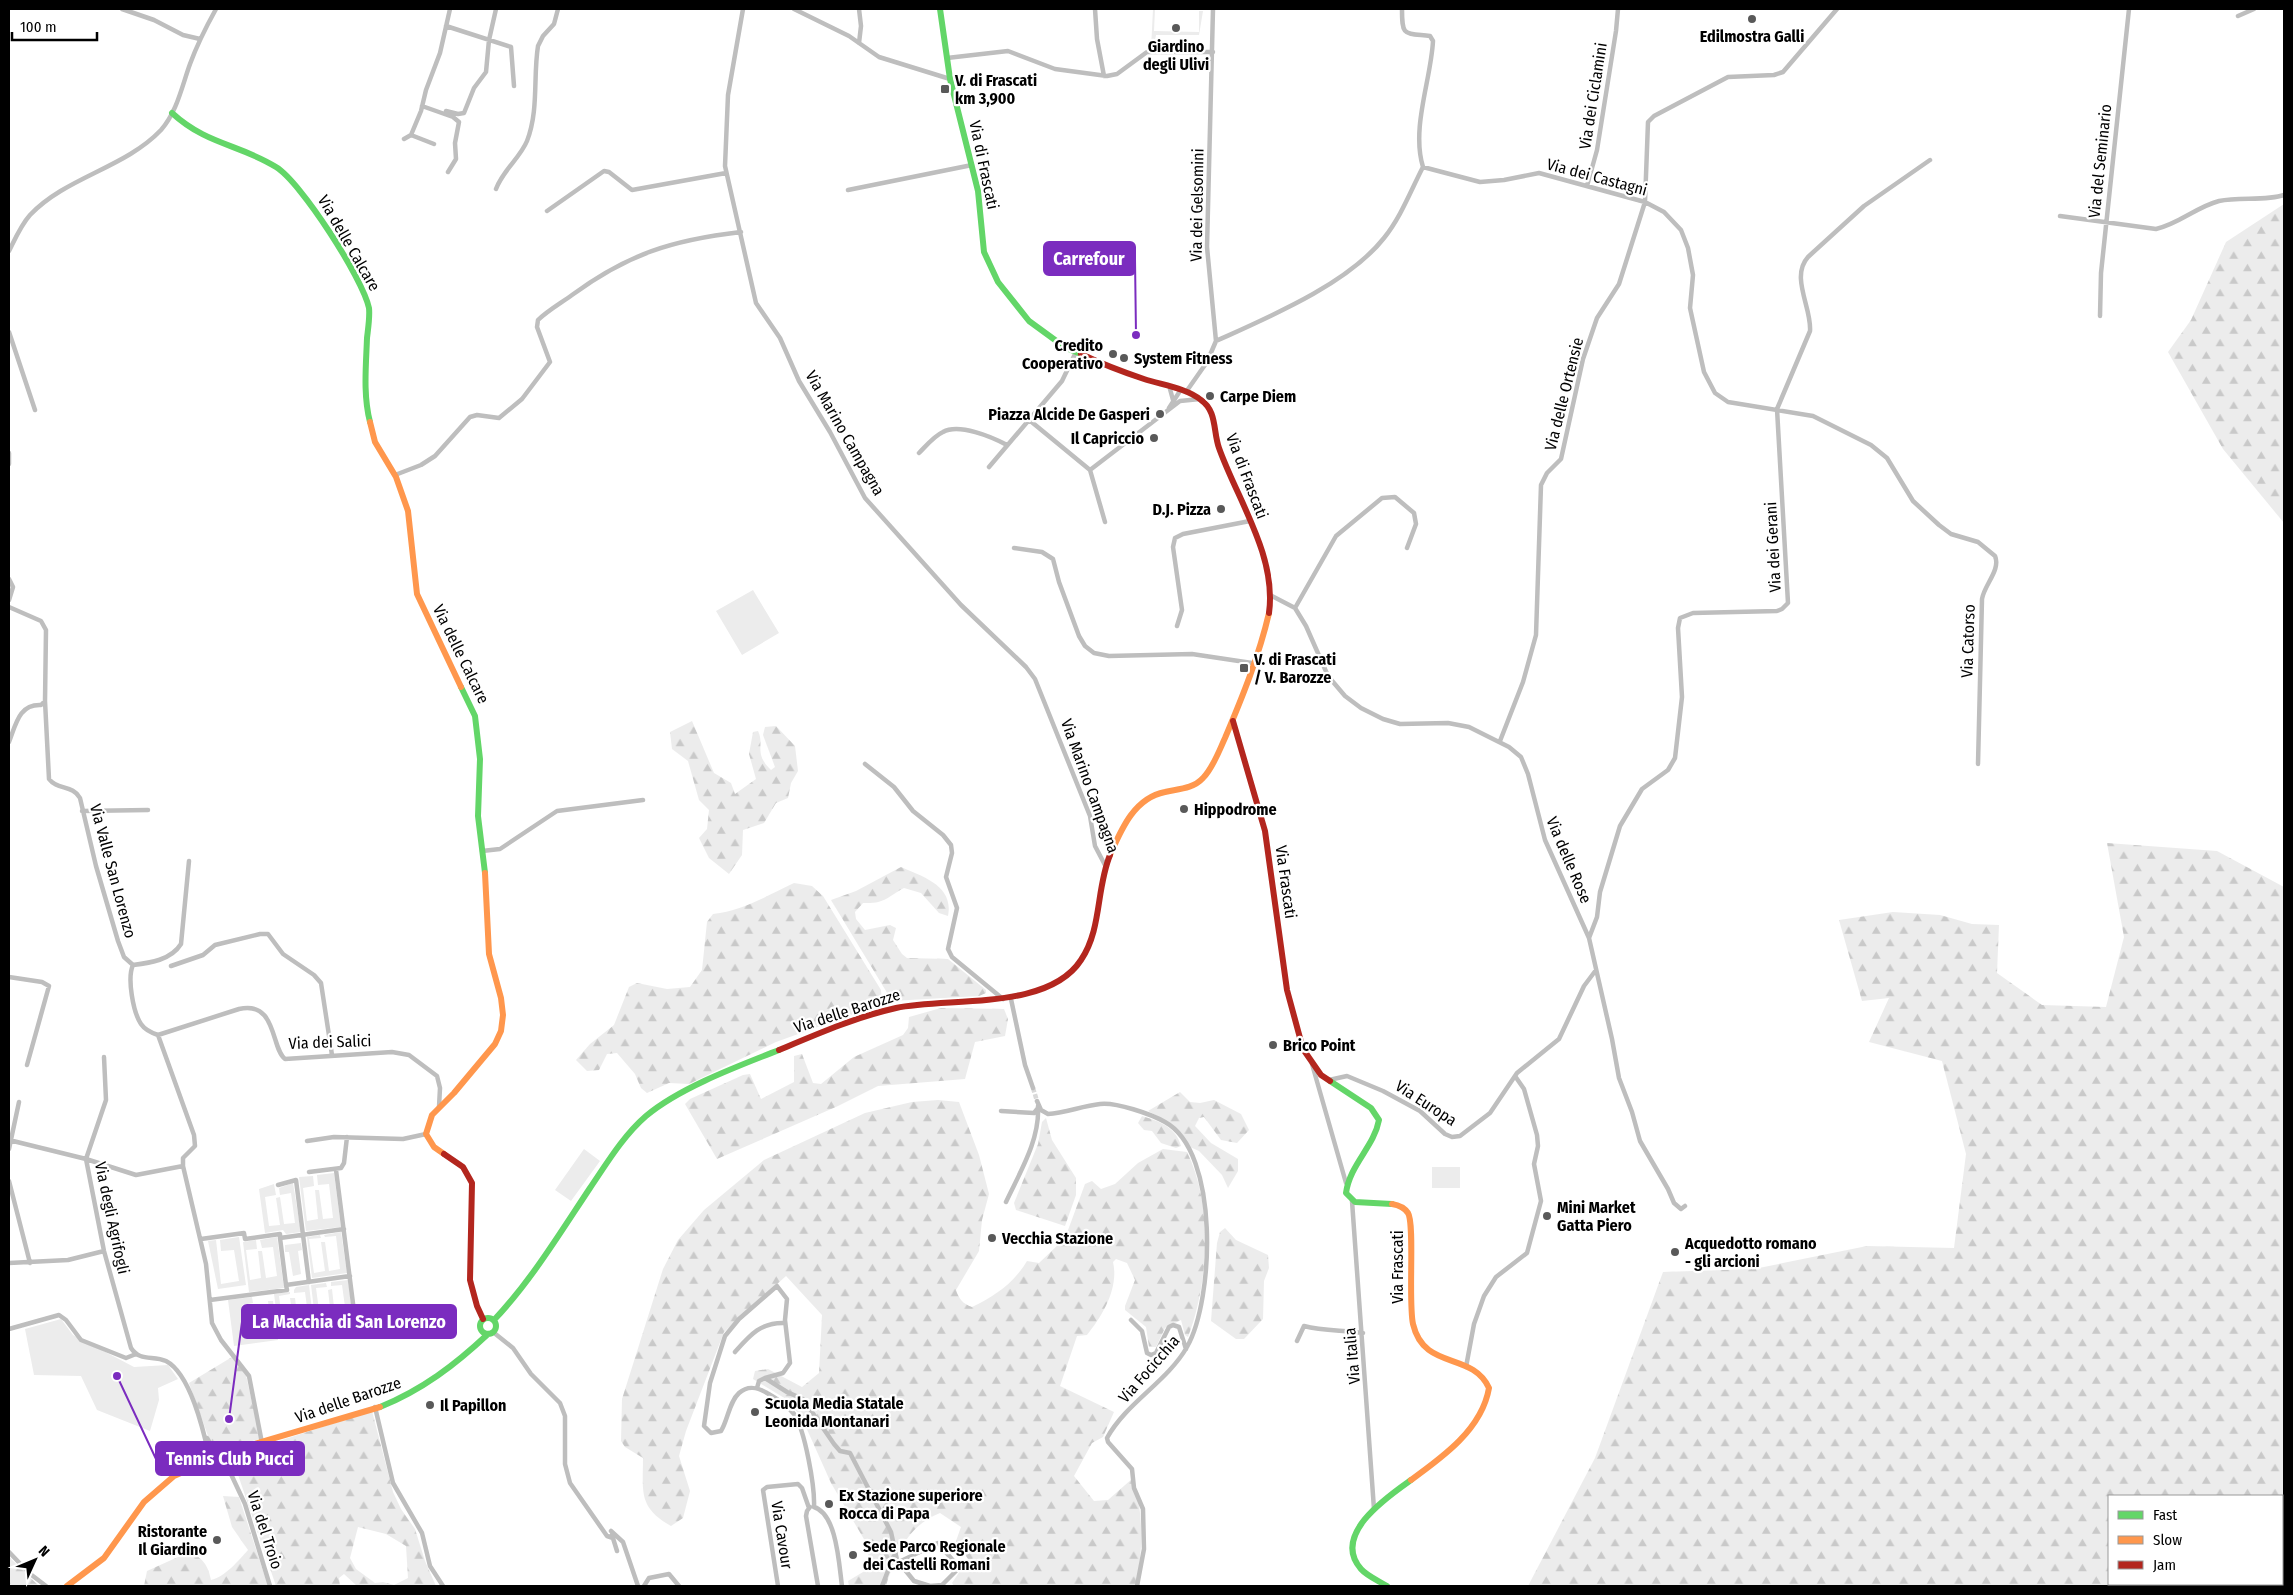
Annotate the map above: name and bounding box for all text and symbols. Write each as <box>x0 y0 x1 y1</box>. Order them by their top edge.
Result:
scale bar <box>12 10 98 42</box>
marker: Edilmostra Galli <box>1746 13 1758 25</box>
text: 100 m <box>20 18 57 36</box>
marker: Giardino degli Ulivi <box>1170 22 1182 34</box>
place label: Edilmostra Galli <box>1700 27 1804 46</box>
place label: Giardino degli Ulivi <box>1143 37 1209 74</box>
street label: Via dei Ciclamini <box>1575 41 1611 151</box>
place label: V. di Frascati km 3,900 <box>954 71 1037 108</box>
marker: V. di Frascati km 3,900 <box>939 83 951 95</box>
street label: Via del Seminario <box>2085 103 2115 219</box>
street label: Via di Frascati <box>965 119 1003 211</box>
street label: Via dei Gelsomini <box>1187 148 1207 262</box>
street label: Via dei Castagni <box>1545 154 1649 200</box>
street label: Via delle Calcare <box>314 192 384 294</box>
callout: Carrefour <box>1044 242 1135 275</box>
text: Carrefour <box>1053 248 1125 270</box>
street label: Via delle Ortensie <box>1541 335 1587 453</box>
place label: Credito Cooperativo <box>1022 336 1103 373</box>
marker: Credito Cooperativo <box>1107 348 1119 360</box>
place label: System Fitness <box>1134 349 1232 368</box>
marker: System Fitness <box>1118 352 1130 364</box>
street label: Via Marino Campagna <box>801 367 889 499</box>
place label: Carpe Diem <box>1220 387 1296 406</box>
marker: Carpe Diem <box>1204 390 1216 402</box>
place label: Piazza Alcide De Gasperi <box>988 405 1150 424</box>
marker: Piazza Alcide De Gasperi <box>1154 408 1166 420</box>
place label: Il Capriccio <box>1071 429 1144 448</box>
street label: Via di Frascati <box>1222 431 1272 521</box>
marker: Il Capriccio <box>1148 432 1160 444</box>
place label: D.J. Pizza <box>1152 500 1211 519</box>
street label: Via dei Gerani <box>1761 501 1785 593</box>
marker: D.J. Pizza <box>1215 503 1227 515</box>
street label: Via delle Calcare <box>429 601 493 707</box>
street label: Via Catorso <box>1957 604 1979 678</box>
place label: V. di Frascati / V. Barozze <box>1253 650 1336 687</box>
marker: V. di Frascati / V. Barozze <box>1238 662 1250 674</box>
street label: Via Marino Campagna <box>1057 716 1123 856</box>
place label: Hippodrome <box>1194 800 1277 819</box>
street label: Via Valle San Lorenzo <box>86 802 140 940</box>
marker: Hippodrome <box>1178 803 1190 815</box>
street label: Via delle Rose <box>1542 814 1596 906</box>
street label: Via Frascati <box>1271 844 1301 920</box>
street label: Via delle Barozze <box>791 985 903 1037</box>
street label: Via dei Salici <box>288 1031 372 1053</box>
place label: Brico Point <box>1283 1036 1356 1055</box>
marker: Brico Point <box>1267 1039 1279 1051</box>
street label: Via Europa <box>1392 1076 1460 1130</box>
street label: Via degli Agrifogli <box>91 1160 133 1276</box>
place label: Mini Market Gatta Piero <box>1557 1198 1636 1235</box>
marker: Mini Market Gatta Piero <box>1541 1210 1553 1222</box>
place label: Vecchia Stazione <box>1001 1229 1113 1248</box>
street label: Via Frascati <box>1388 1230 1407 1304</box>
marker: Vecchia Stazione <box>986 1232 998 1244</box>
place label: Acquedotto romano - gli arcioni <box>1684 1234 1817 1271</box>
marker: Acquedotto romano - gli arcioni <box>1669 1246 1681 1258</box>
callout: La Macchia di San Lorenzo <box>242 1305 456 1338</box>
text: La Macchia di San Lorenzo <box>252 1311 446 1333</box>
street label: Via Italia <box>1340 1327 1364 1385</box>
street label: Via Focicchia <box>1115 1331 1184 1407</box>
street label: Via delle Barozze <box>293 1373 404 1427</box>
place label: Scuola Media Statale Leonida Montanari <box>765 1394 904 1431</box>
place label: Il Papillon <box>440 1396 506 1415</box>
marker: Il Papillon <box>424 1399 436 1411</box>
marker: Scuola Media Statale Leonida Montanari <box>749 1406 761 1418</box>
callout: Tennis Club Pucci <box>156 1442 304 1475</box>
text: Tennis Club Pucci <box>166 1448 294 1470</box>
place label: Ex Stazione superiore Rocca di Papa <box>839 1486 983 1523</box>
street label: Via del Troio <box>243 1488 287 1572</box>
legend <box>2108 1495 2283 1585</box>
marker: Ex Stazione superiore Rocca di Papa <box>823 1498 835 1510</box>
street label: Via Cavour <box>767 1500 797 1571</box>
text: Fast <box>2153 1506 2177 1524</box>
place label: Ristorante Il Giardino <box>138 1522 207 1559</box>
text: Slow <box>2153 1531 2182 1549</box>
marker: Ristorante Il Giardino <box>211 1534 223 1546</box>
north arrow <box>10 1535 60 1585</box>
place label: Sede Parco Regionale dei Castelli Romani <box>863 1537 1006 1574</box>
text: N <box>35 1542 53 1560</box>
marker: Sede Parco Regionale dei Castelli Romani <box>847 1549 859 1561</box>
text: Jam <box>2153 1556 2176 1574</box>

